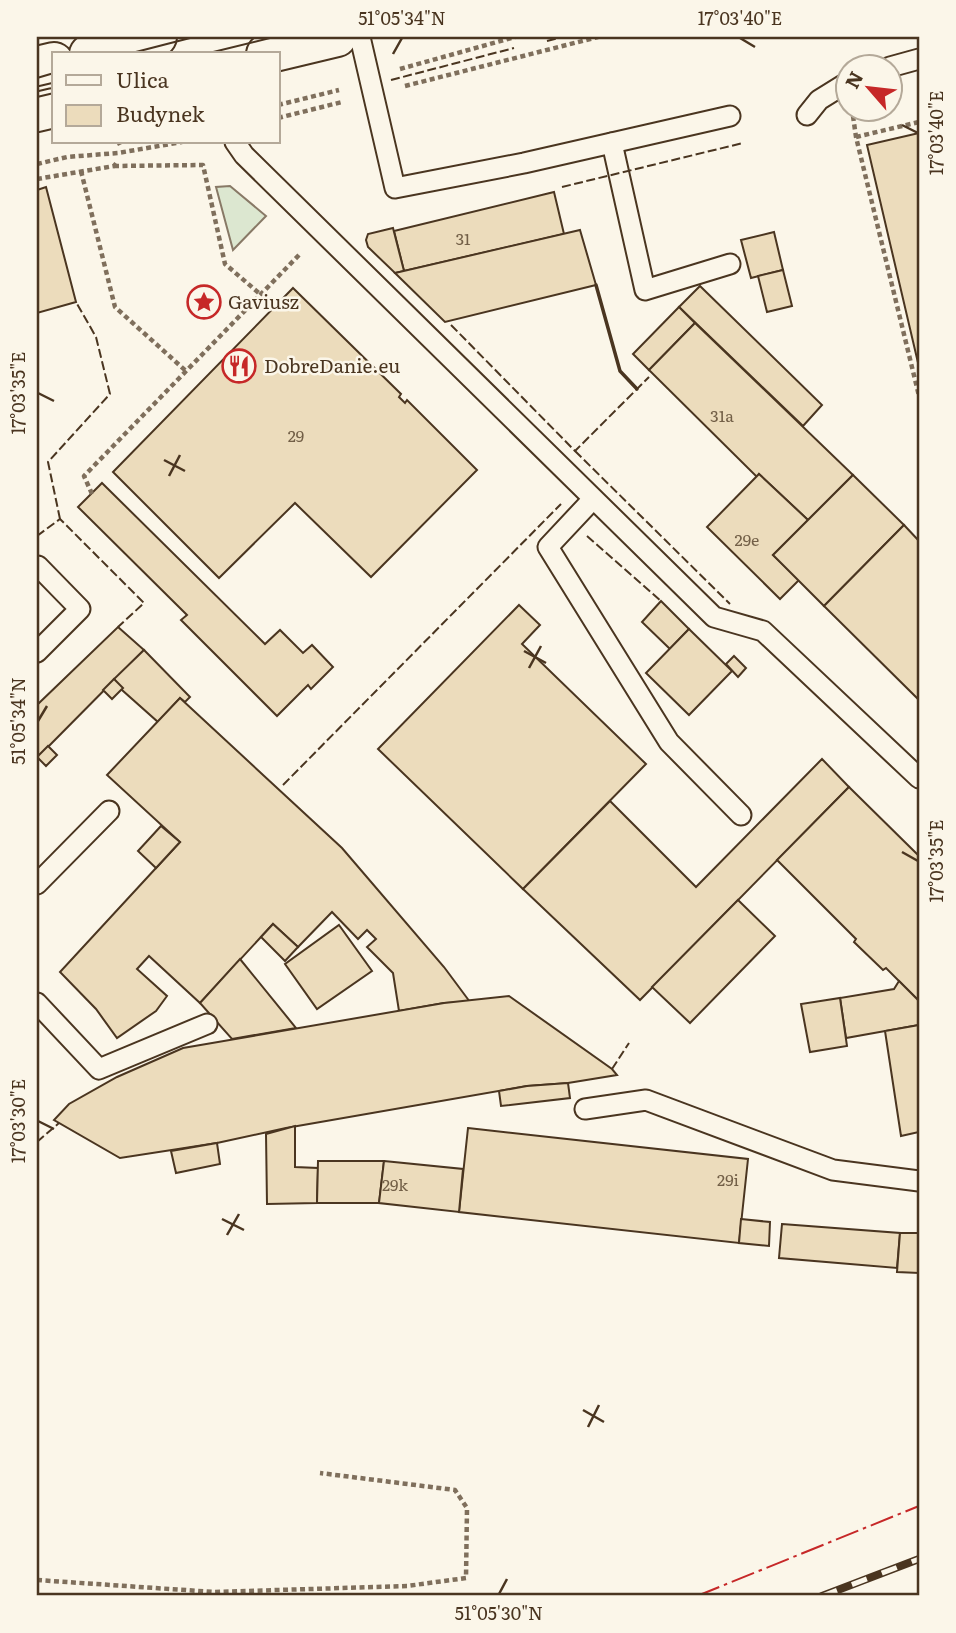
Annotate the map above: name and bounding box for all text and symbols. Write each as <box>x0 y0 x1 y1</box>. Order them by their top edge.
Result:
text: 51°05'34"N <box>358 4 446 31</box>
text: 17°03'40"E <box>698 4 782 31</box>
legend <box>52 52 280 144</box>
north arrow <box>834 52 904 122</box>
text: Ulica <box>116 63 170 94</box>
text: N <box>837 66 869 93</box>
text: 17°03'40"E <box>922 91 949 175</box>
text: Budynek <box>116 97 205 128</box>
house number: 31 <box>455 226 471 250</box>
place icon: Gaviusz <box>185 283 223 321</box>
place label: Gaviusz <box>228 287 299 315</box>
restaurant icon: DobreDanie.eu <box>220 347 258 385</box>
text: 17°03'35"E <box>4 351 31 435</box>
place label: DobreDanie.eu <box>264 351 400 379</box>
house number: 31a <box>710 403 734 427</box>
house number: 29 <box>288 423 304 447</box>
house number: 29e <box>735 527 759 551</box>
text: 51°05'34"N <box>4 677 31 765</box>
text: 17°03'35"E <box>922 819 949 903</box>
text: 17°03'30"E <box>4 1079 31 1163</box>
house number: 29i <box>717 1167 739 1191</box>
house number: 29k <box>382 1172 408 1196</box>
text: 51°05'30"N <box>455 1599 543 1626</box>

